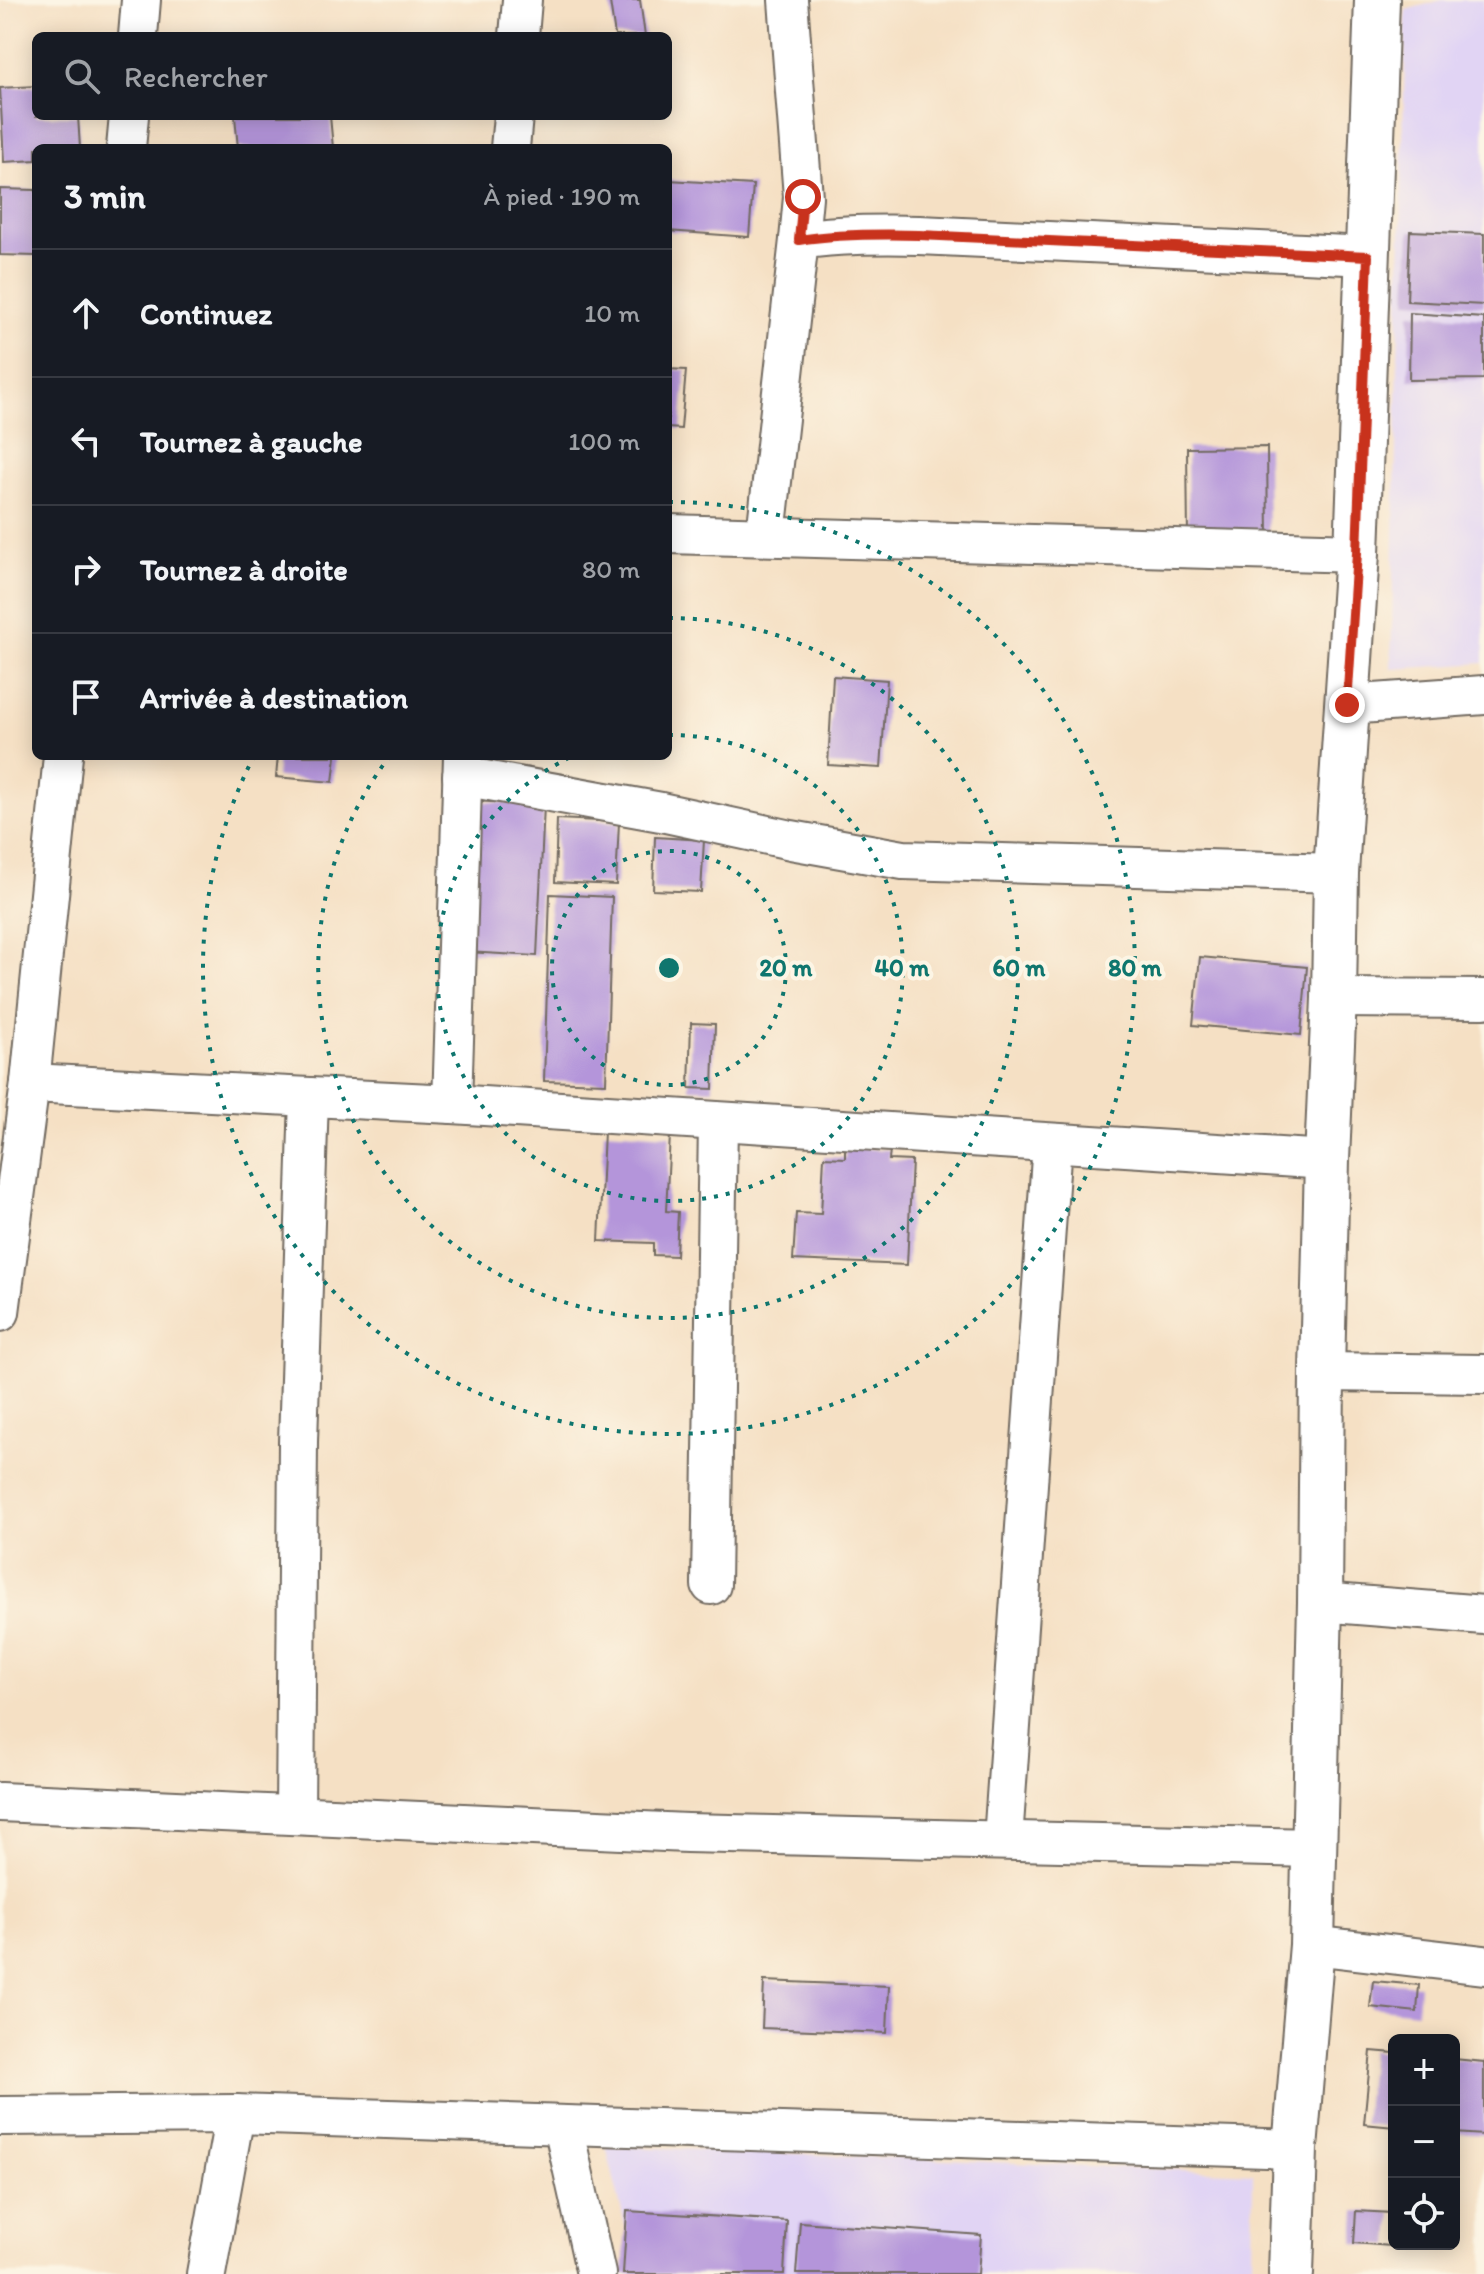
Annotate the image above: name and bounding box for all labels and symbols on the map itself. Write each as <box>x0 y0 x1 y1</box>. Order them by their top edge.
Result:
route start <box>785 179 821 215</box>
route end <box>1329 687 1365 723</box>
text: 20 m <box>760 953 813 982</box>
text: 40 m <box>875 953 930 982</box>
text: 60 m <box>992 953 1046 982</box>
text: 80 m <box>1108 953 1163 982</box>
centre of rings <box>655 954 683 982</box>

